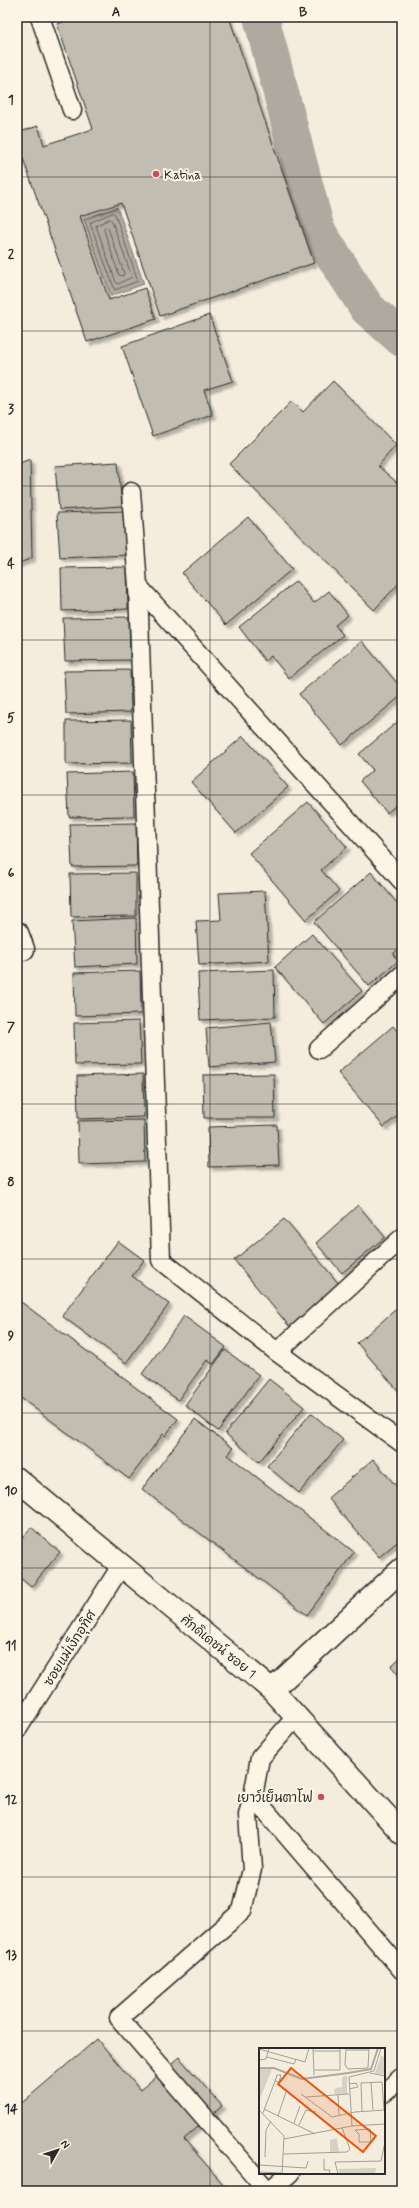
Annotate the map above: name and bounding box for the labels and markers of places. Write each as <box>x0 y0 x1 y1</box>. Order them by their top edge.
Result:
place label: Katina <box>164 167 201 184</box>
marker: Katina <box>151 169 161 179</box>
place label: เยาว์เย็นตาโฟ <box>237 1788 313 1807</box>
marker: เยาว์เย็นตาโฟ <box>316 1792 326 1802</box>

